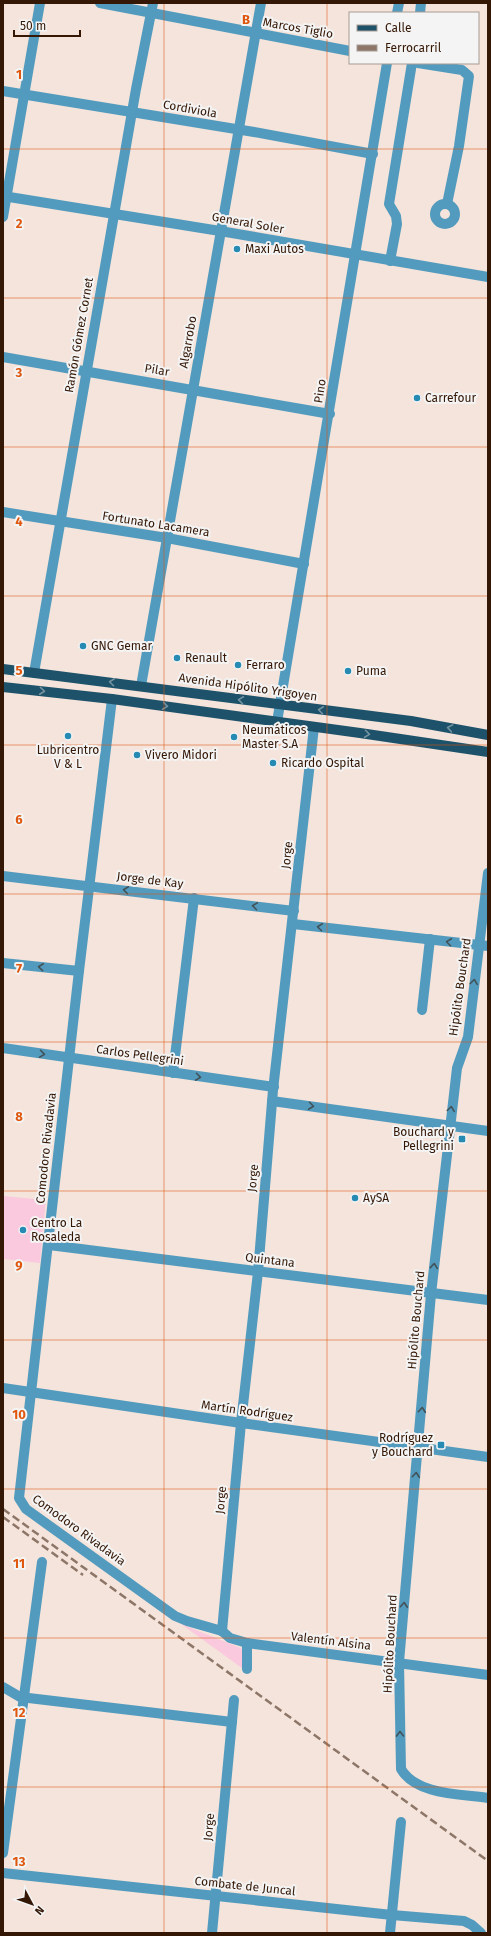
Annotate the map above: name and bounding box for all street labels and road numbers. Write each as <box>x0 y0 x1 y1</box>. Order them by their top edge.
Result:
street label: Marcos Tiglio <box>262 15 334 41</box>
street label: Cordiviola <box>162 97 218 121</box>
street label: General Soler <box>211 210 286 236</box>
street label: Ramón Gómez Cornet <box>62 276 96 394</box>
street label: Algarrobo <box>177 315 199 369</box>
street label: Pilar <box>144 361 171 379</box>
street label: Pino <box>311 378 329 404</box>
street label: Fortunato Lacamera <box>101 509 211 539</box>
street label: Avenida Hipólito Yrigoyen <box>178 670 318 704</box>
street label: Jorge <box>279 840 295 870</box>
street label: Jorge de Kay <box>116 869 184 891</box>
street label: Hipólito Bouchard <box>446 937 474 1037</box>
street label: Carlos Pellegrini <box>95 1042 185 1068</box>
street label: Comodoro Rivadavia <box>33 1092 59 1204</box>
street label: Jorge <box>245 1164 261 1192</box>
street label: Quintana <box>244 1250 296 1270</box>
street label: Hipólito Bouchard <box>405 1270 427 1370</box>
street label: Martín Rodríguez <box>200 1398 294 1424</box>
street label: Jorge <box>213 1486 229 1514</box>
street label: Comodoro Rivadavia <box>30 1492 128 1568</box>
street label: Hipólito Bouchard <box>380 1594 400 1694</box>
street label: Valentín Alsina <box>290 1629 372 1653</box>
street label: Jorge <box>201 1813 217 1841</box>
street label: Combate de Juncal <box>194 1874 297 1898</box>

